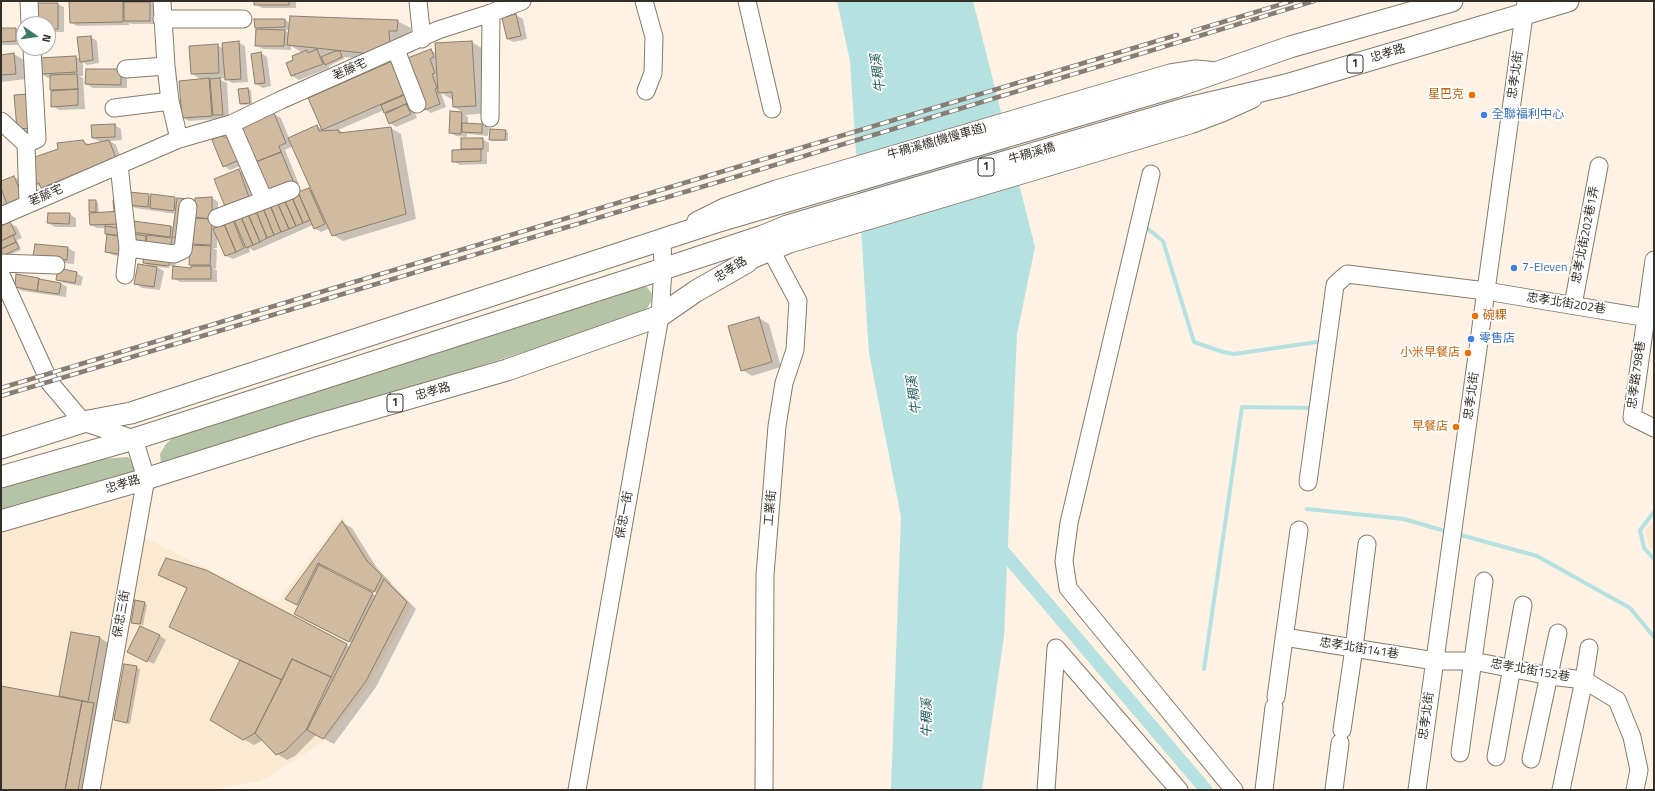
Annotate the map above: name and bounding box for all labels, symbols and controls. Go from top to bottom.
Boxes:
north arrow [16,16,56,56]
text: N [38,33,55,44]
street label: 忠孝路 [1369,42,1407,66]
street label: 忠孝北街 [1506,50,1526,100]
water label: 牛稠溪 [869,53,889,93]
road number: 1 [1347,55,1363,73]
street label: 荖藤宅 [331,56,369,84]
place label: 星巴克 [1428,88,1464,102]
marker: 星巴克 [1467,90,1477,100]
place label: 全聯福利中心 [1492,108,1564,122]
marker: 全聯福利中心 [1479,110,1489,120]
street label: 牛稠溪橋(機慢車道) [886,121,988,163]
street label: 牛稠溪橋 [1007,140,1057,168]
road number: 1 [978,158,994,176]
street label: 荖藤宅 [27,182,65,210]
street label: 忠孝北街202巷1弄 [1569,185,1603,285]
street label: 忠孝路 [712,254,750,286]
place label: 7-Eleven [1522,261,1568,275]
marker: 7-Eleven [1509,263,1519,273]
street label: 忠孝北街202巷 [1525,291,1607,317]
place label: 碗粿 [1483,309,1507,323]
marker: 碗粿 [1470,311,1480,321]
place label: 零售店 [1479,332,1515,346]
marker: 零售店 [1466,334,1476,344]
street label: 忠孝路798巷 [1625,340,1649,410]
place label: 小米早餐店 [1400,346,1460,360]
marker: 小米早餐店 [1463,348,1473,358]
street label: 忠孝北街 [1462,371,1482,421]
water label: 牛稠溪 [905,375,925,415]
street label: 忠孝路 [414,380,452,404]
road number: 1 [387,394,403,412]
place label: 早餐店 [1412,420,1448,434]
marker: 早餐店 [1451,422,1461,432]
street label: 忠孝路 [104,473,142,497]
street label: 工業街 [762,489,780,527]
street label: 保忠一街 [614,490,636,540]
street label: 保忠三街 [111,589,133,639]
street label: 忠孝北街141巷 [1318,636,1400,662]
street label: 忠孝北街152巷 [1489,657,1571,685]
street label: 忠孝北街 [1417,691,1437,741]
water label: 牛稠溪 [920,699,936,737]

